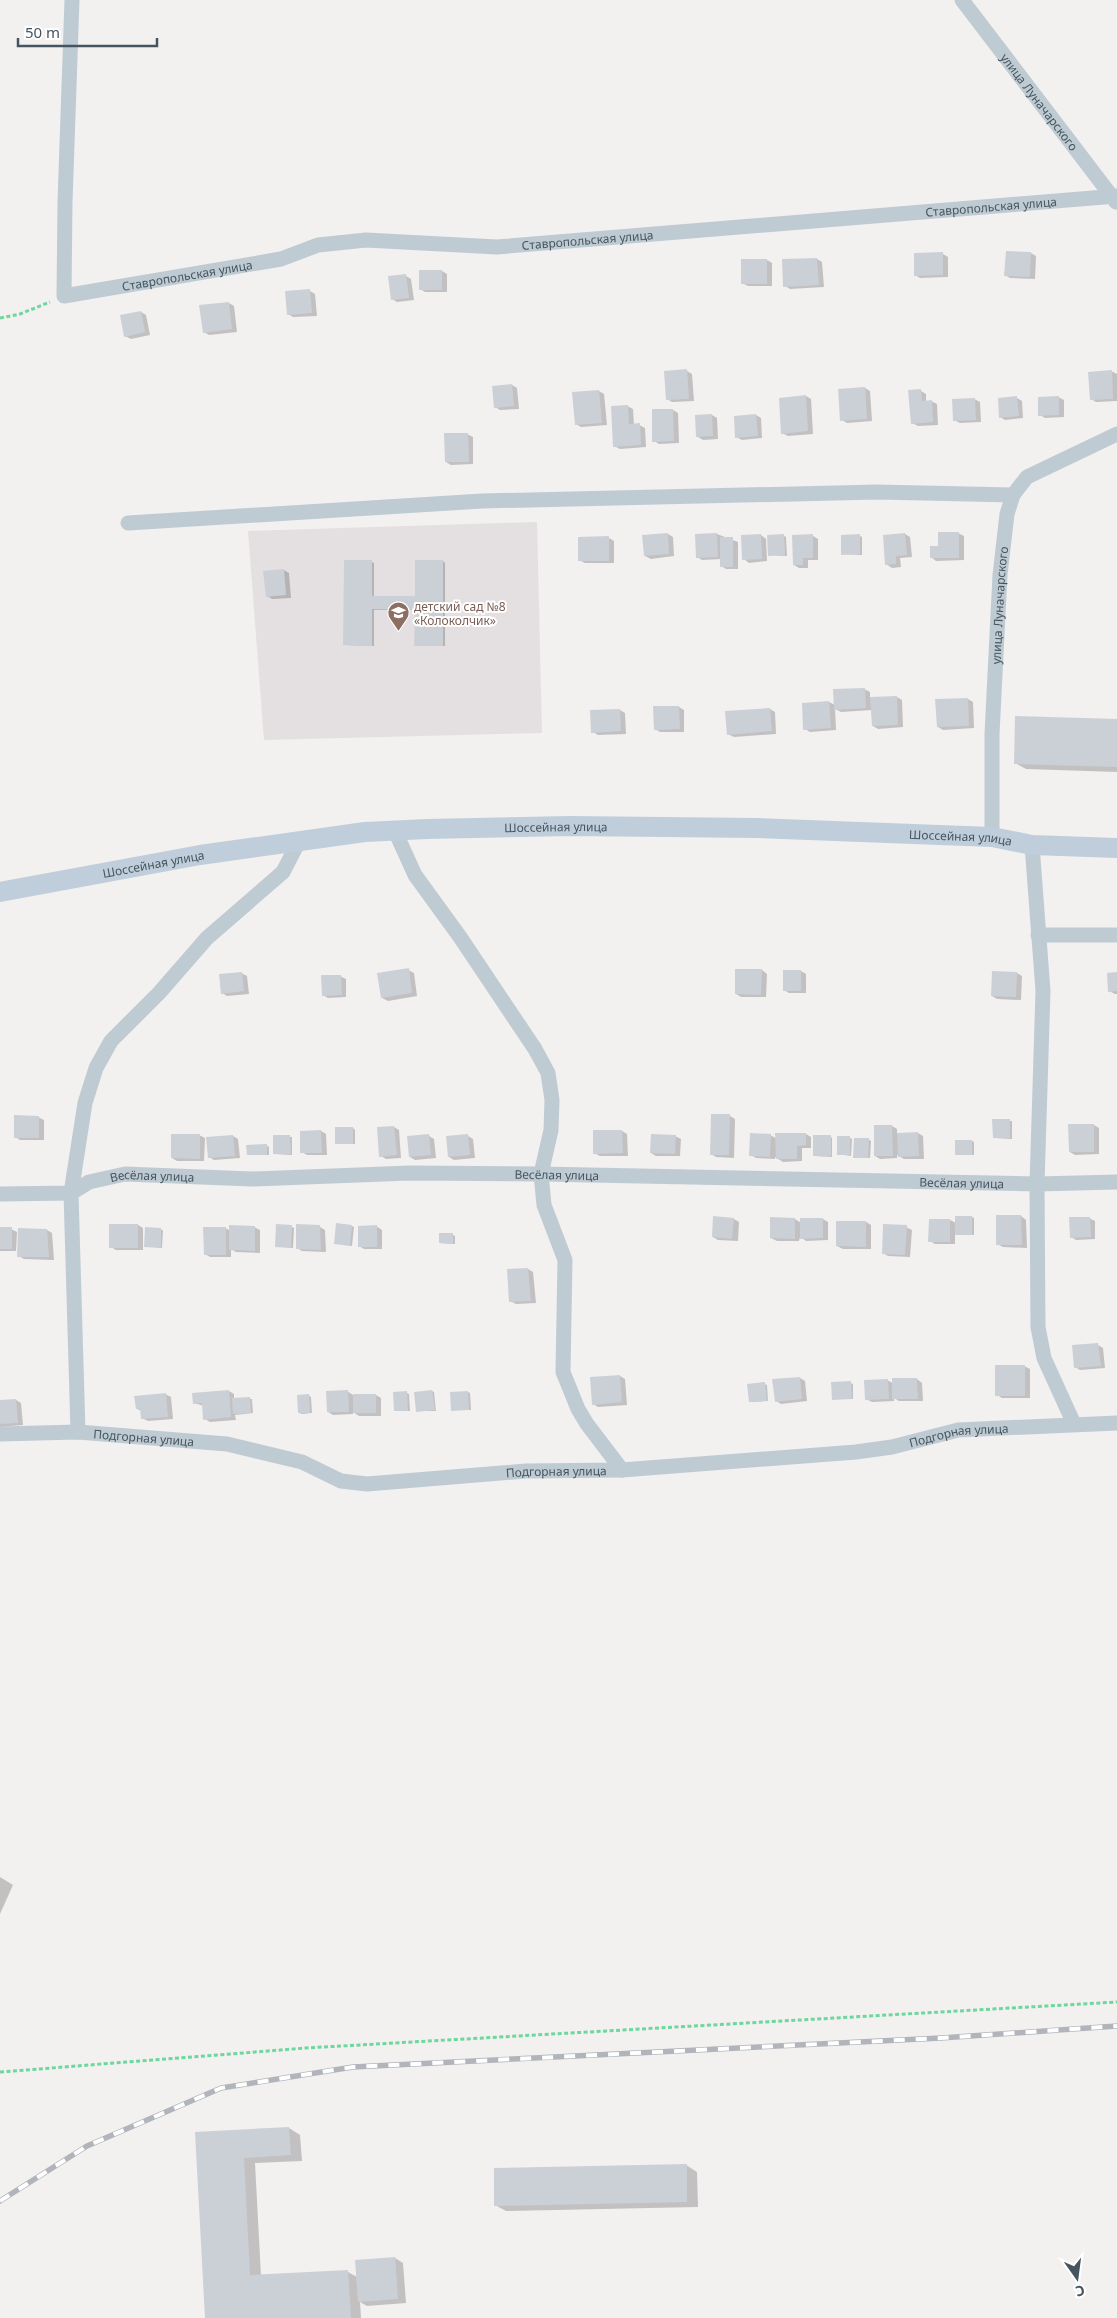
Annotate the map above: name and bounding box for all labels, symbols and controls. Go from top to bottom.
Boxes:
scale bar [18,15,156,47]
text: 50 m [25,22,60,42]
street label: улица Луначарского [997,50,1082,154]
street label: Ставропольская улица [925,192,1058,220]
street label: Ставропольская улица [521,226,654,253]
street label: Ставропольская улица [121,256,254,294]
street label: улица Луначарского [987,545,1012,665]
place label: детский сад №8 «Колоколчик» [414,598,506,629]
school or university icon: детский сад №8 «Колоколчик» [386,601,410,632]
street label: Шоссейная улица [504,817,608,836]
street label: Шоссейная улица [909,825,1014,849]
street label: Шоссейная улица [101,846,205,881]
street label: Весёлая улица [108,1165,195,1186]
street label: Весёлая улица [514,1165,599,1184]
street label: Весёлая улица [919,1173,1004,1192]
street label: Подгорная улица [907,1419,1009,1451]
street label: Подгорная улица [93,1425,195,1450]
street label: Подгорная улица [505,1462,607,1481]
north arrow [1052,2253,1102,2303]
text: С [1074,2281,1087,2301]

